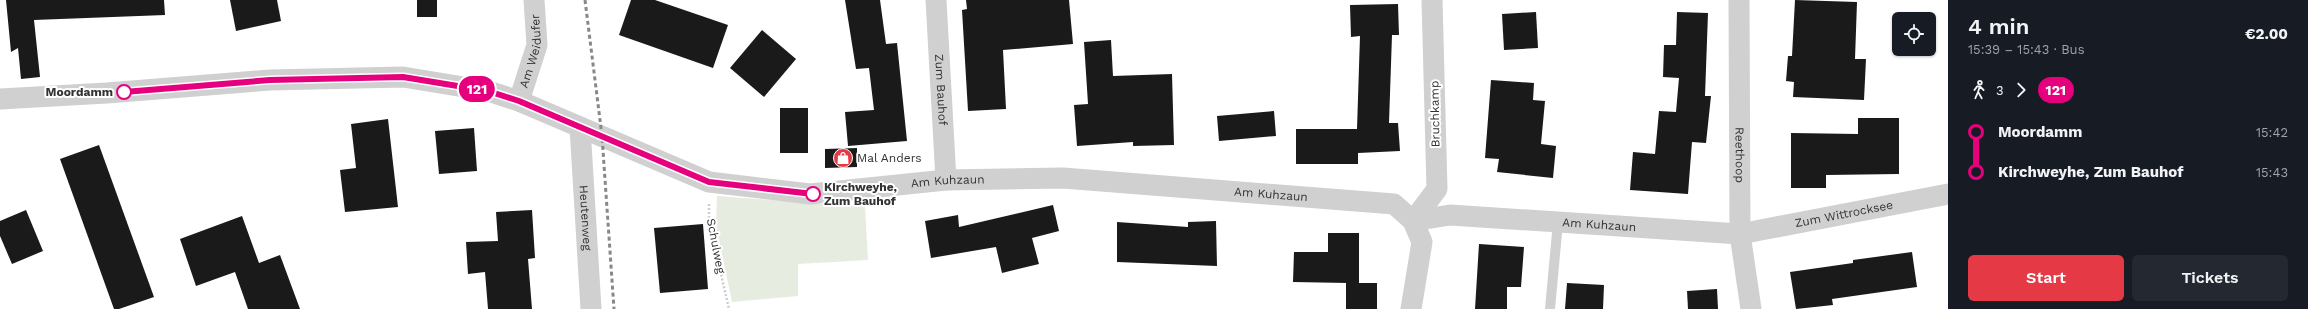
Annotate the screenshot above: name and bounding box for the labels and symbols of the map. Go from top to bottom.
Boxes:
street label: Am Weidufer [517,13,544,90]
street label: Zum Bauhof [932,54,950,126]
line badge: 121 [454,76,500,102]
street label: Bruchkamp [1427,81,1443,147]
marker: Moordamm [116,84,132,100]
place label: Moordamm [46,85,113,99]
street label: Reethoop [1733,127,1747,183]
shop icon: Mal Anders [832,147,854,169]
place label: Mal Anders [857,151,922,165]
street label: Am Kuhzaun [910,172,985,191]
place label: Kirchweyhe, Zum Bauhof [824,180,897,208]
street label: Am Kuhzaun [1234,184,1308,204]
street label: Heutenweg [577,185,594,252]
marker: Kirchweyhe, Zum Bauhof [805,186,821,202]
street label: Zum Wittrocksee [1794,198,1894,230]
street label: Am Kuhzaun [1562,215,1637,234]
street label: Schulweg [704,217,728,275]

